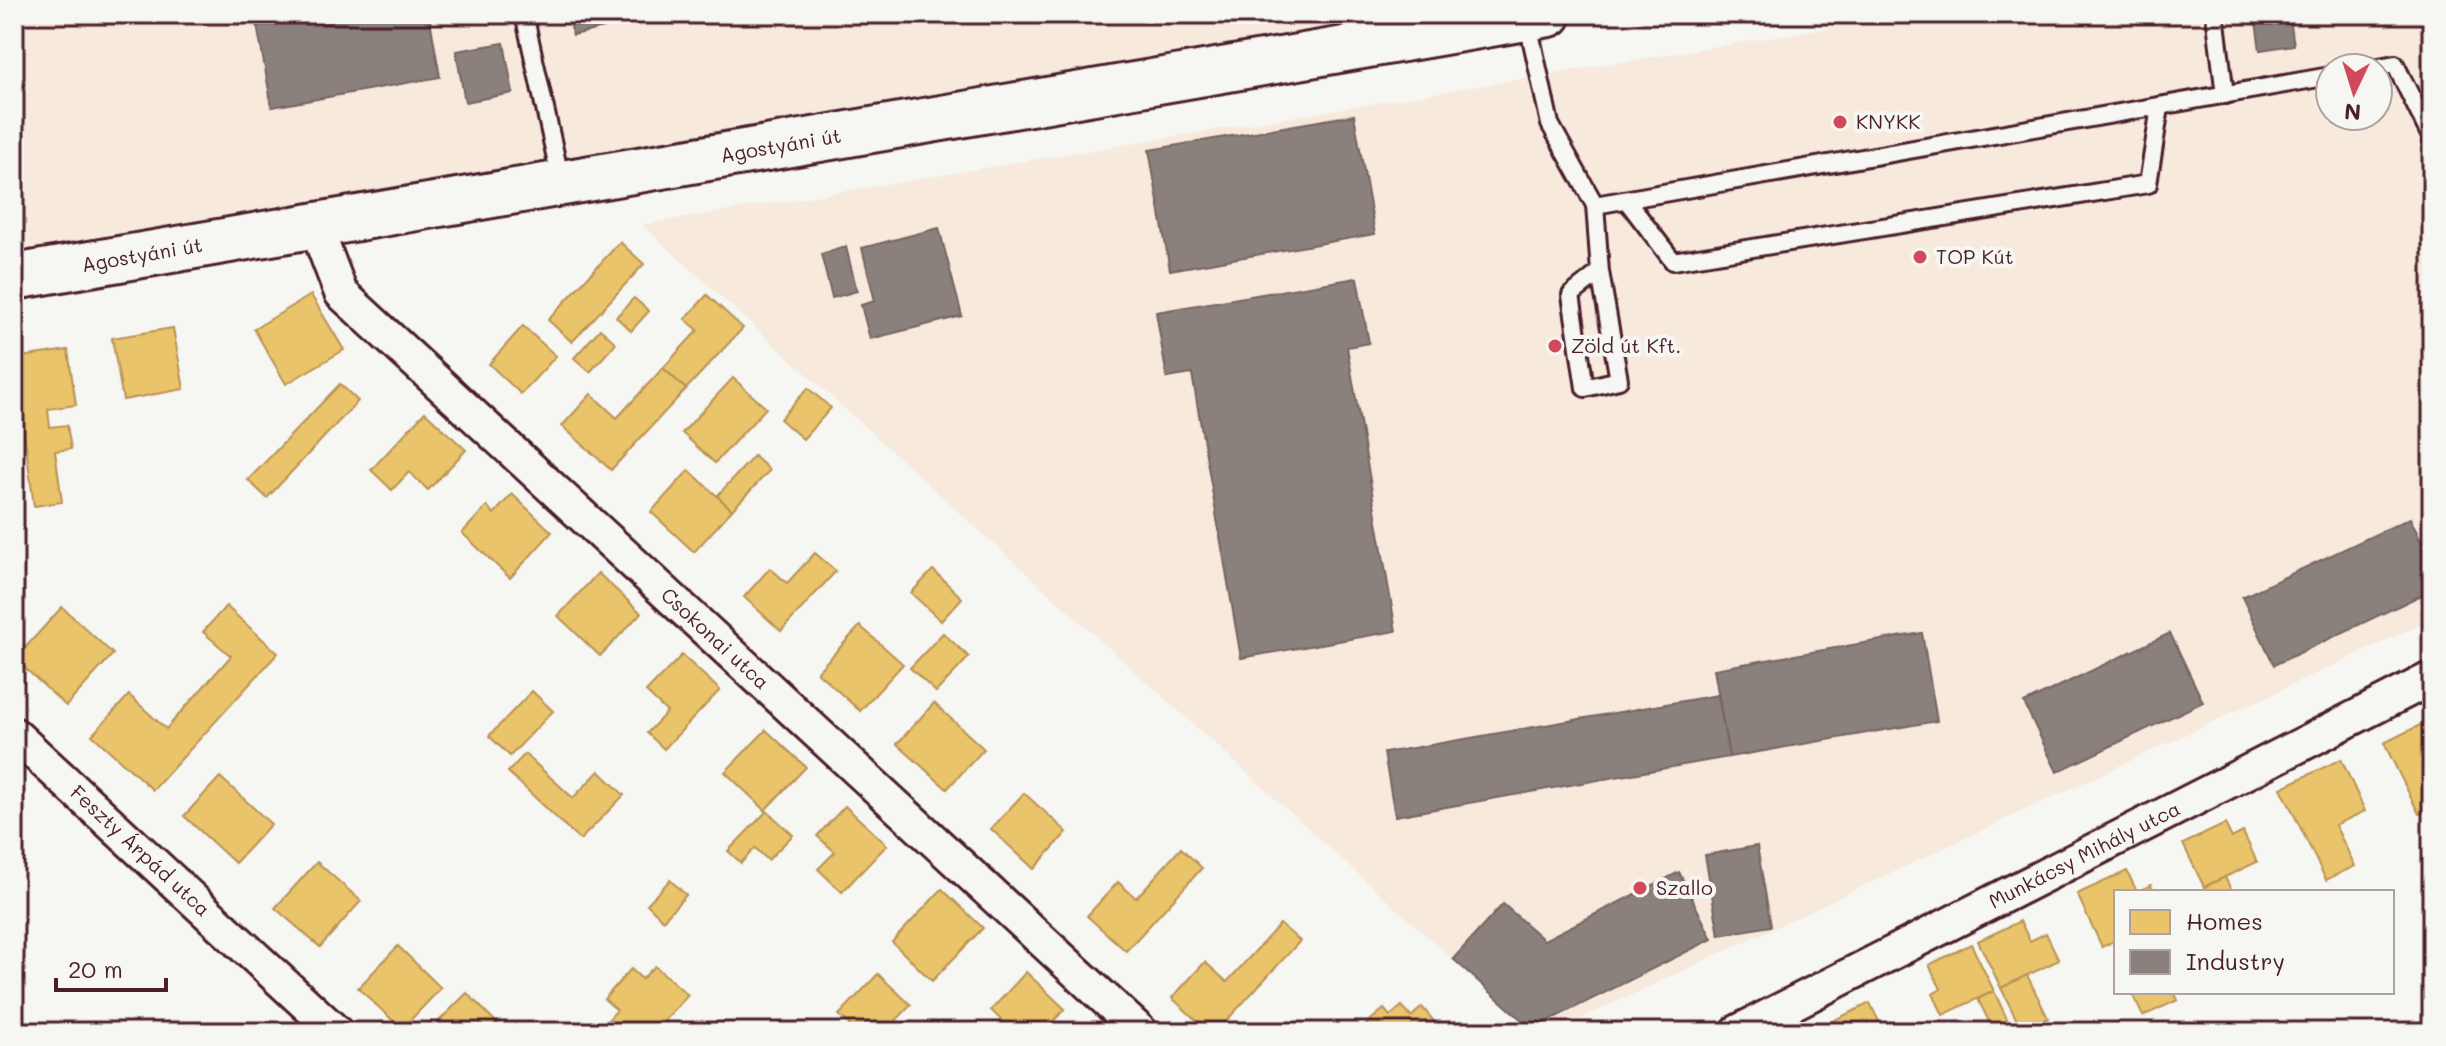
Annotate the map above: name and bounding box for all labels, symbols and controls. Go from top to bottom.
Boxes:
north arrow [2314,52,2394,132]
text: N [2343,97,2362,127]
place label: KNYKK [1856,108,1920,134]
marker: KNYKK [1831,113,1849,131]
street label: Agostyáni út [718,121,843,168]
street label: Agostyáni út [80,231,204,277]
place label: TOP Kút [1936,243,2013,269]
marker: TOP Kút [1911,248,1929,266]
place label: Zöld út Kft. [1571,332,1681,358]
marker: Zöld út Kft. [1546,337,1564,355]
street label: Csokonai utca [656,581,775,694]
street label: Feszty Árpád utca [65,779,216,921]
street label: Munkácsy Mihály utca [1984,795,2184,914]
place label: Szallo [1656,874,1713,900]
marker: Szallo [1631,879,1649,897]
legend [2114,890,2394,994]
text: Homes [2186,905,2263,936]
scale bar [56,942,166,992]
text: Industry [2186,945,2285,976]
text: 20 m [68,953,123,984]

